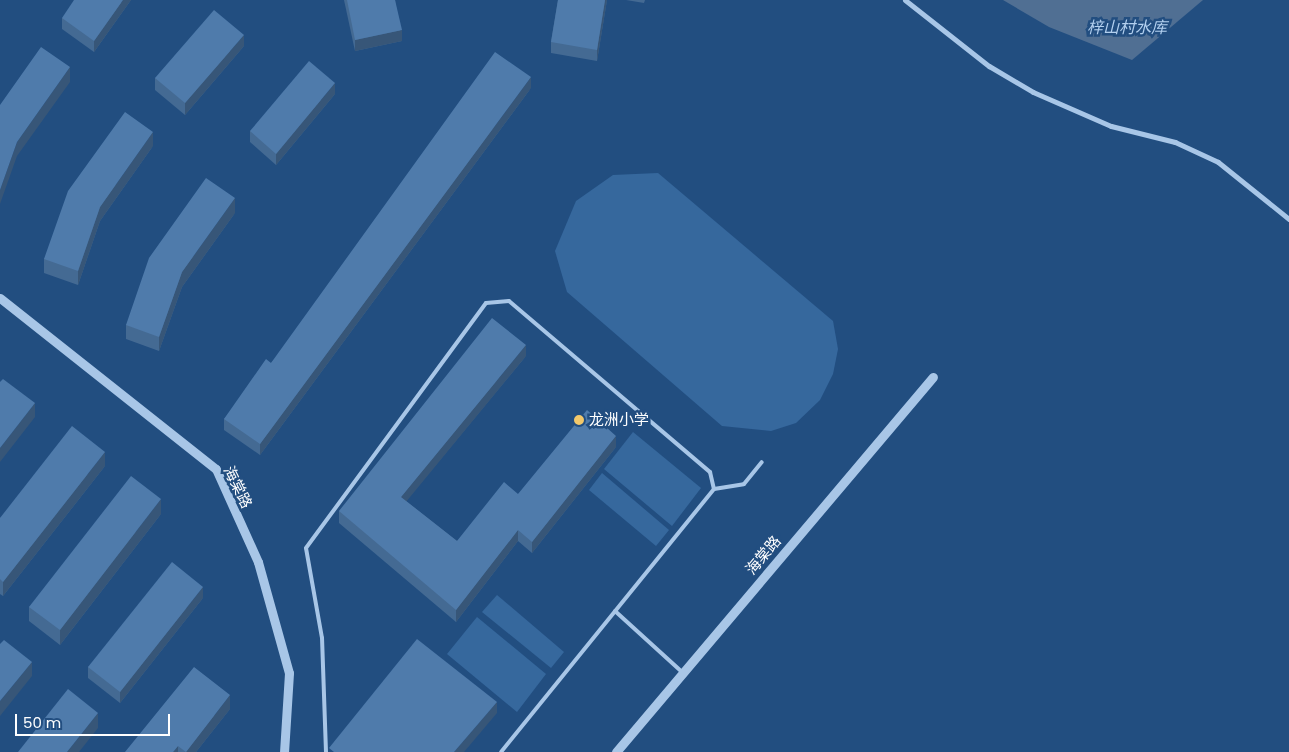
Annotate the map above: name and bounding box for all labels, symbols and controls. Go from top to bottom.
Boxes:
water label: 梓山村水库 [1087,18,1167,38]
place label: 龙洲小学 [589,411,649,429]
marker: 龙洲小学 [573,414,585,426]
street label: 海棠路 [220,463,256,511]
street label: 海棠路 [742,532,784,578]
scale bar [18,704,172,736]
text: 50 m [23,712,61,733]

